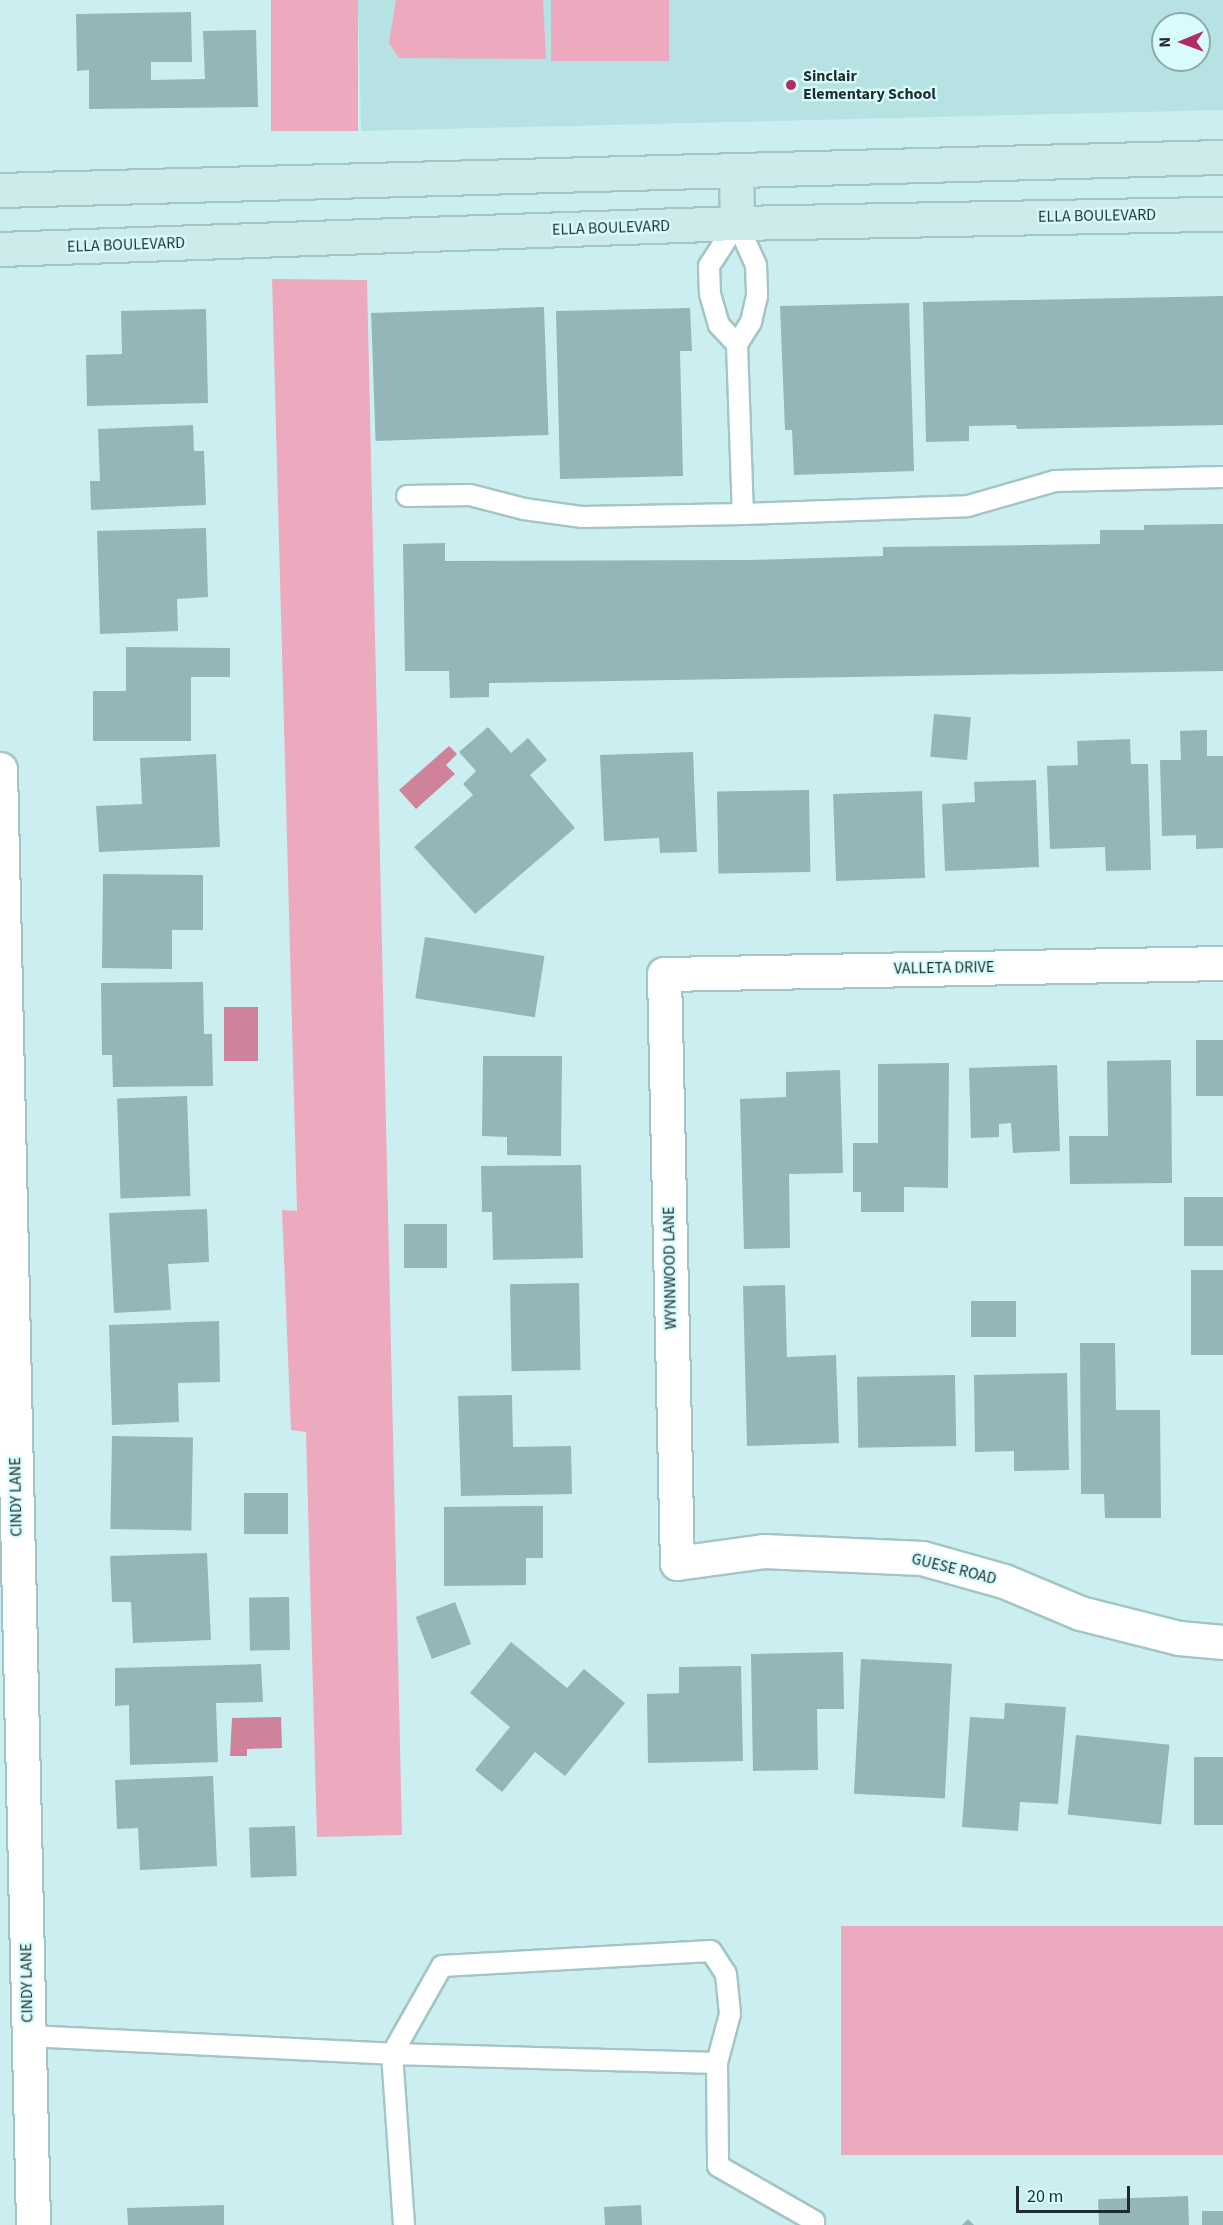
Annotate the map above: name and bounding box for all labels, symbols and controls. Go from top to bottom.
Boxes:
north arrow [1151,12,1211,72]
text: N [1154,37,1176,48]
place label: Sinclair Elementary School [803,66,936,104]
marker: Sinclair Elementary School [784,78,798,92]
street label: ELLA BOULEVARD [1038,205,1156,227]
street label: ELLA BOULEVARD [552,216,670,240]
street label: ELLA BOULEVARD [67,233,185,257]
street label: VALLETA DRIVE [894,958,994,978]
street label: WYNNWOOD LANE [659,1206,681,1330]
street label: CINDY LANE [6,1457,26,1537]
street label: GUESE ROAD [910,1549,998,1589]
street label: CINDY LANE [17,1943,37,2023]
scale bar [1019,2174,1133,2212]
text: 20 m [1027,2184,1063,2209]

